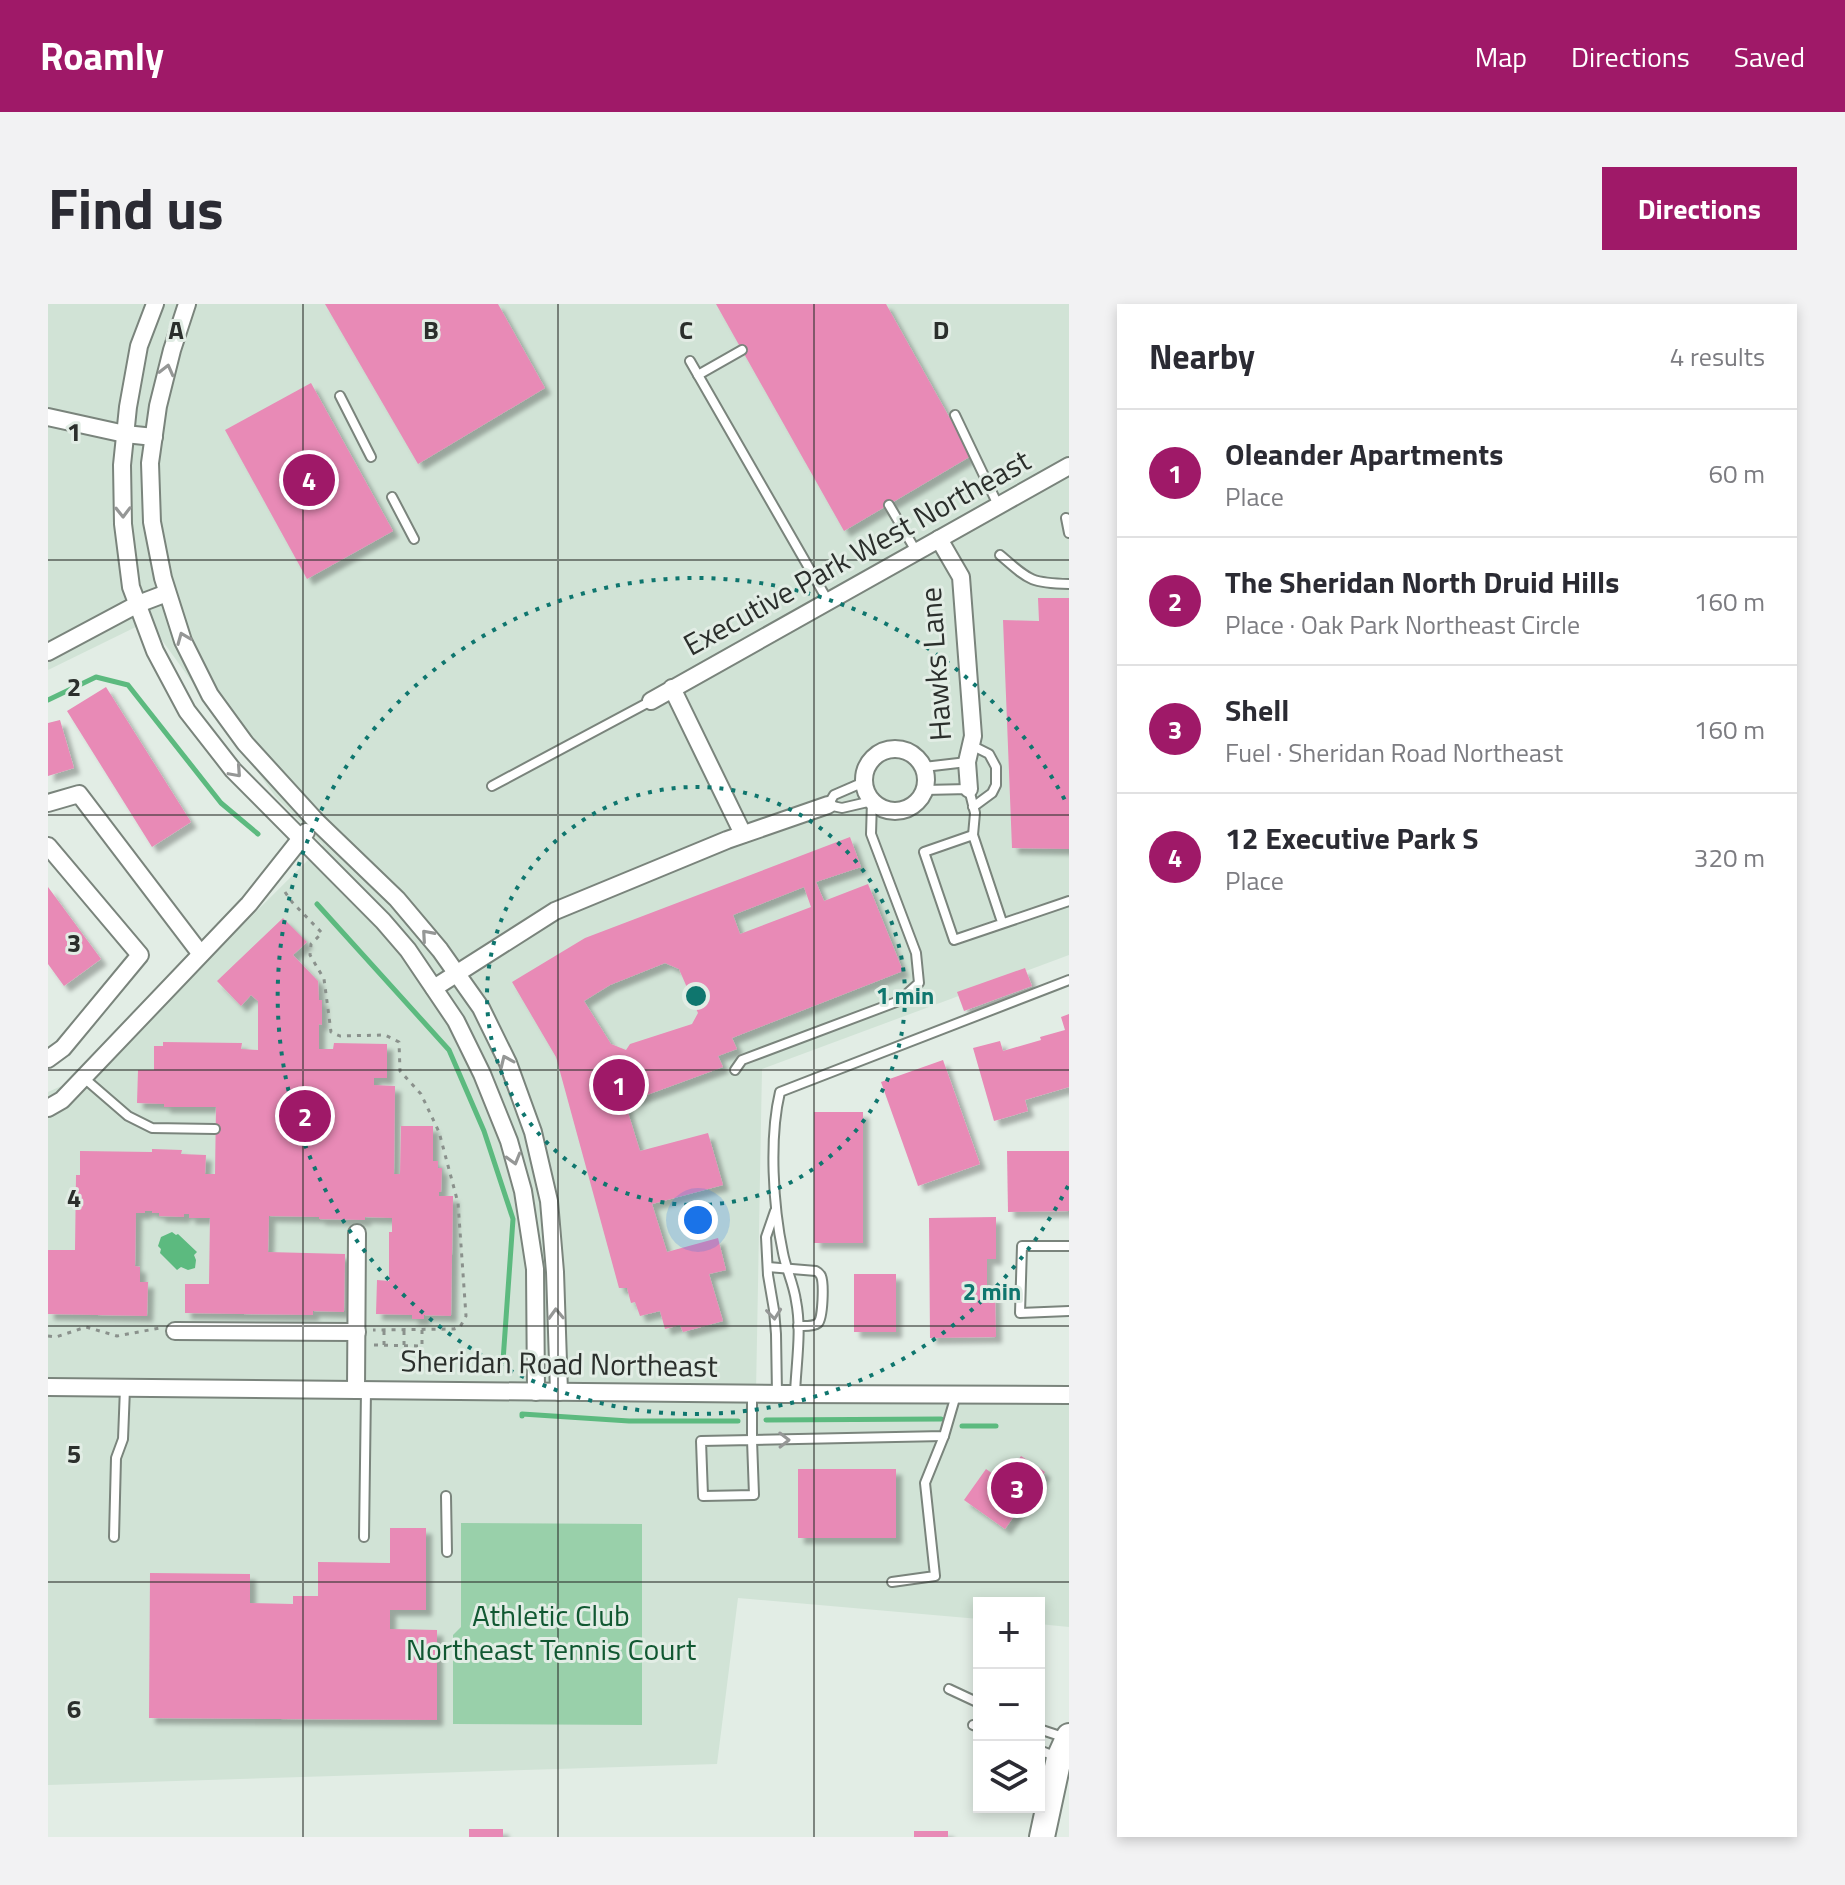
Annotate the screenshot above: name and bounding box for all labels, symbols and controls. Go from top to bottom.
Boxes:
text: Roamly [40,27,164,85]
text: Map [1475,35,1527,78]
text: Directions [1571,35,1690,78]
text: Saved [1734,35,1805,78]
text: Find us [48,166,224,251]
button: Directions [1602,167,1797,250]
text: A [168,310,184,349]
text: B [423,310,439,349]
text: C [679,310,693,349]
text: D [933,310,949,349]
text: Nearby [1149,330,1255,382]
text: 4 results [1670,337,1765,376]
one-way arrow [158,363,175,377]
text: 1 [67,412,81,451]
text: Oleander Apartments [1225,431,1503,477]
street label: Executive Park West Northeast [674,437,1039,667]
pin: 4 [283,450,335,510]
text: 1 [1168,454,1182,493]
text: 60 m [1708,454,1765,493]
text: Place [1225,477,1284,516]
one-way arrow [114,506,132,519]
text: The Sheridan North Druid Hills [1225,559,1619,605]
text: 2 [1168,582,1182,621]
text: 160 m [1694,582,1765,621]
street label: Hawks Lane [907,586,963,742]
text: Place · Oak Park Northeast Circle [1225,605,1580,644]
one-way arrow [176,632,193,646]
text: 2 [67,667,81,706]
text: Shell [1225,687,1289,733]
text: 3 [1168,710,1182,749]
text: 160 m [1694,710,1765,749]
text: Fuel · Sheridan Road Northeast [1225,733,1563,772]
one-way arrow [226,763,241,777]
text: 12 Executive Park S [1225,815,1479,861]
text: 4 [1168,838,1182,877]
text: 320 m [1694,838,1765,877]
text: Place [1225,861,1284,900]
text: 3 [67,923,81,962]
one-way arrow [422,930,437,945]
text: 1 min [876,977,934,1013]
centre of rings [682,982,710,1010]
one-way arrow [500,1055,516,1069]
pin: 1 [593,1055,645,1115]
pin: 2 [279,1086,331,1146]
one-way arrow [505,1152,521,1166]
text: 4 [67,1178,81,1217]
your location [678,1200,718,1240]
text: 2 min [963,1273,1021,1309]
one-way arrow [547,1307,564,1320]
one-way arrow [765,1308,782,1321]
street label: Sheridan Road Northeast [400,1337,719,1389]
one-way arrow [778,1431,791,1448]
text: 5 [67,1434,81,1473]
pin: 3 [991,1458,1043,1518]
park label: Athletic Club Northeast Tennis Court [406,1592,697,1672]
map controls [973,1597,1045,1813]
button: + [973,1597,1045,1669]
button: − [973,1669,1045,1741]
text: 6 [67,1689,81,1728]
button: layers [973,1741,1045,1813]

